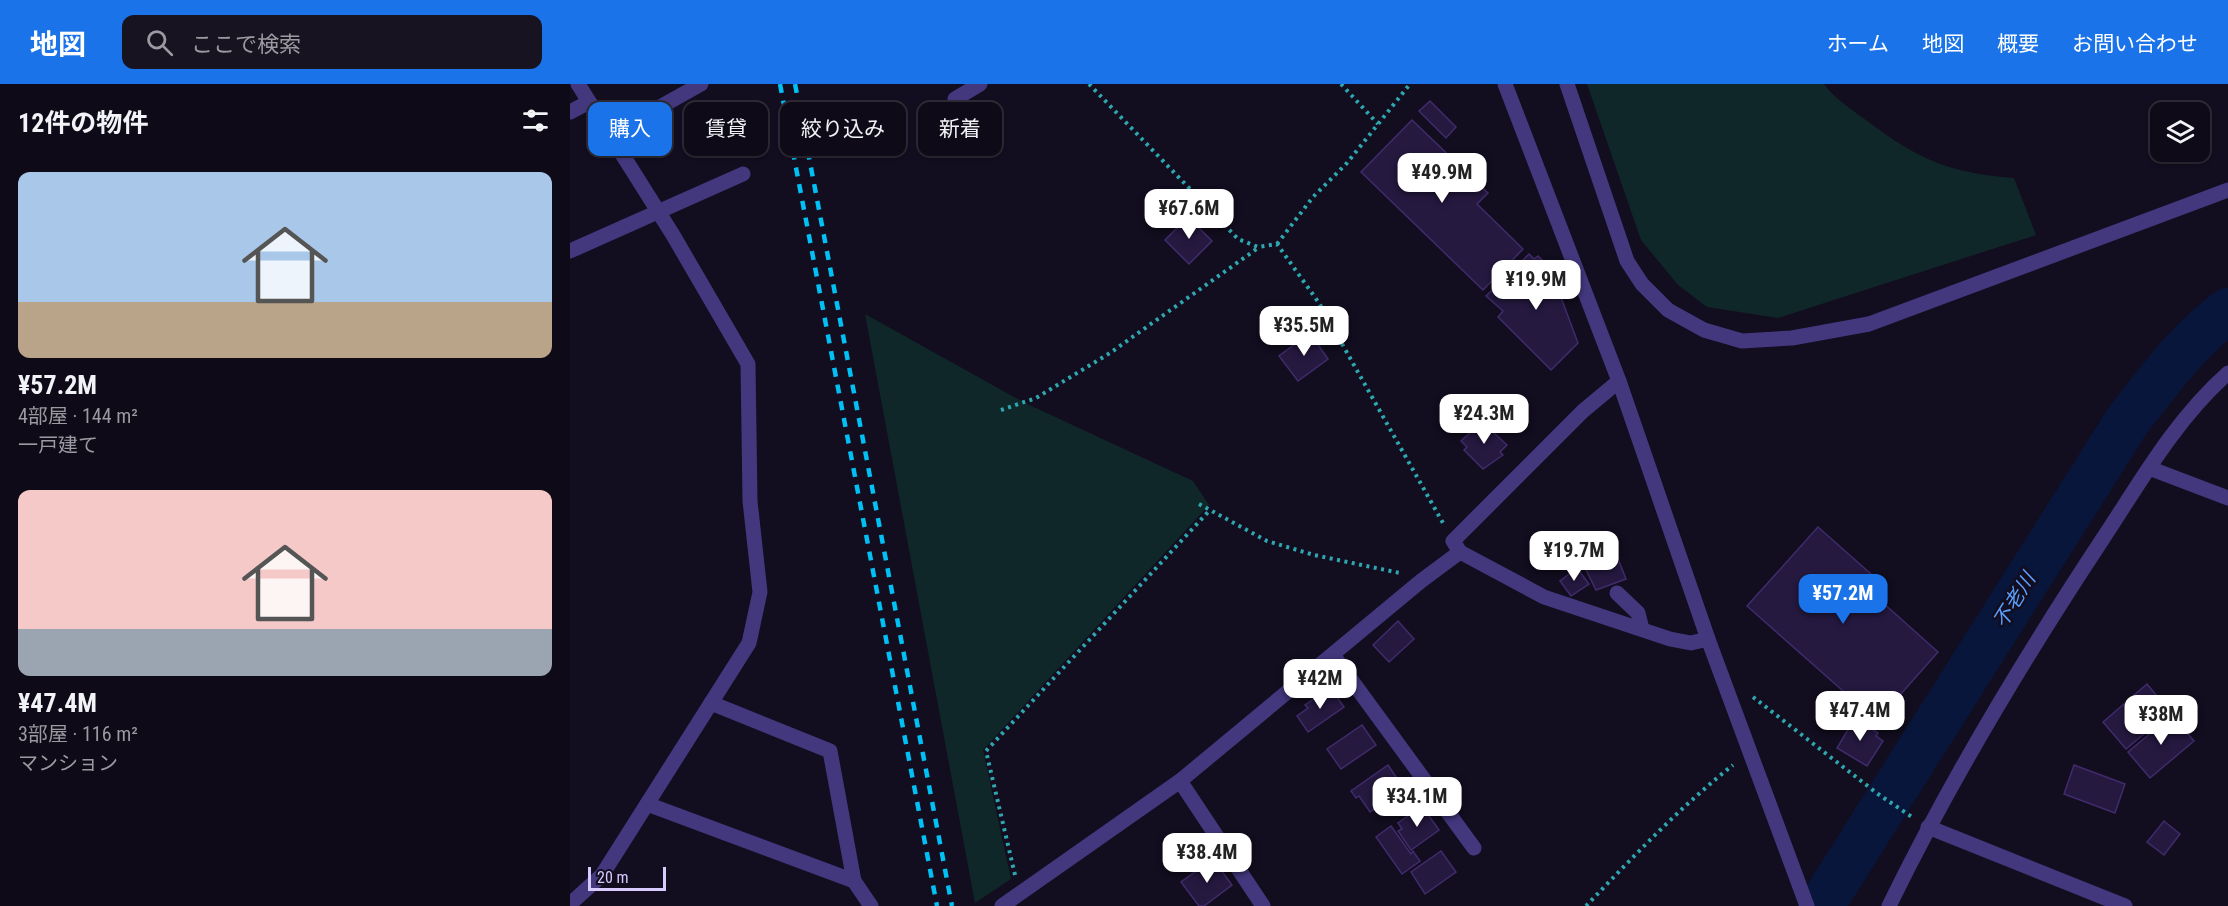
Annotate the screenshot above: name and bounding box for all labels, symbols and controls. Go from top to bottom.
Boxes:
search box [122,15,542,69]
icon: search [143,26,176,59]
text: 地図 [30,28,86,61]
text: ここで検索 [191,32,301,57]
text: ホーム [1827,32,1889,56]
text: 地図 [1922,32,1964,56]
text: 概要 [1997,32,2039,56]
text: お問い合わせ [2072,32,2198,56]
chip: 購入 [588,102,672,156]
chip: 賃貸 [684,102,768,156]
chip: 絞り込み [780,102,906,156]
chip: 新着 [918,102,1002,156]
map controls [2150,102,2210,162]
button: layers [2150,102,2210,162]
icon: filters [519,104,552,137]
text: 12件の物件 [18,108,148,138]
pin: ¥49.9M [1393,153,1491,204]
text: ¥49.9M [1412,160,1472,184]
pin: ¥67.6M [1140,189,1238,240]
text: ¥67.6M [1159,196,1219,220]
icon: home [231,211,339,319]
pin: ¥19.9M [1487,260,1585,311]
text: ¥19.9M [1506,267,1566,291]
pin: ¥35.5M [1255,306,1353,357]
text: ¥35.5M [1274,313,1334,337]
text: ¥57.2M [18,370,97,400]
pin: ¥24.3M [1435,394,1533,445]
text: ¥24.3M [1454,401,1514,425]
text: 4部屋 · 144 m² [18,404,138,428]
text: 一戸建て [18,433,98,457]
icon: home [231,529,339,637]
pin: ¥19.7M [1525,531,1623,582]
text: ¥19.7M [1544,538,1604,562]
water label: 不老川 [1988,567,2041,632]
pin: ¥57.2M [1794,574,1892,625]
text: ¥57.2M [1813,581,1873,605]
pin: ¥42M [1284,659,1356,710]
text: ¥42M [1298,666,1342,690]
text: ¥47.4M [18,688,97,718]
pin: ¥47.4M [1811,691,1909,742]
pin: ¥38M [2125,695,2197,746]
text: ¥47.4M [1830,698,1890,722]
text: ¥38M [2139,702,2183,726]
text: 3部屋 · 116 m² [18,722,138,746]
text: マンション [18,751,118,775]
pin: ¥34.1M [1368,777,1466,828]
text: ¥34.1M [1387,784,1447,808]
pin: ¥38.4M [1158,833,1256,884]
text: ¥38.4M [1177,840,1237,864]
scale bar [588,864,666,892]
text: 20 m [597,868,629,887]

